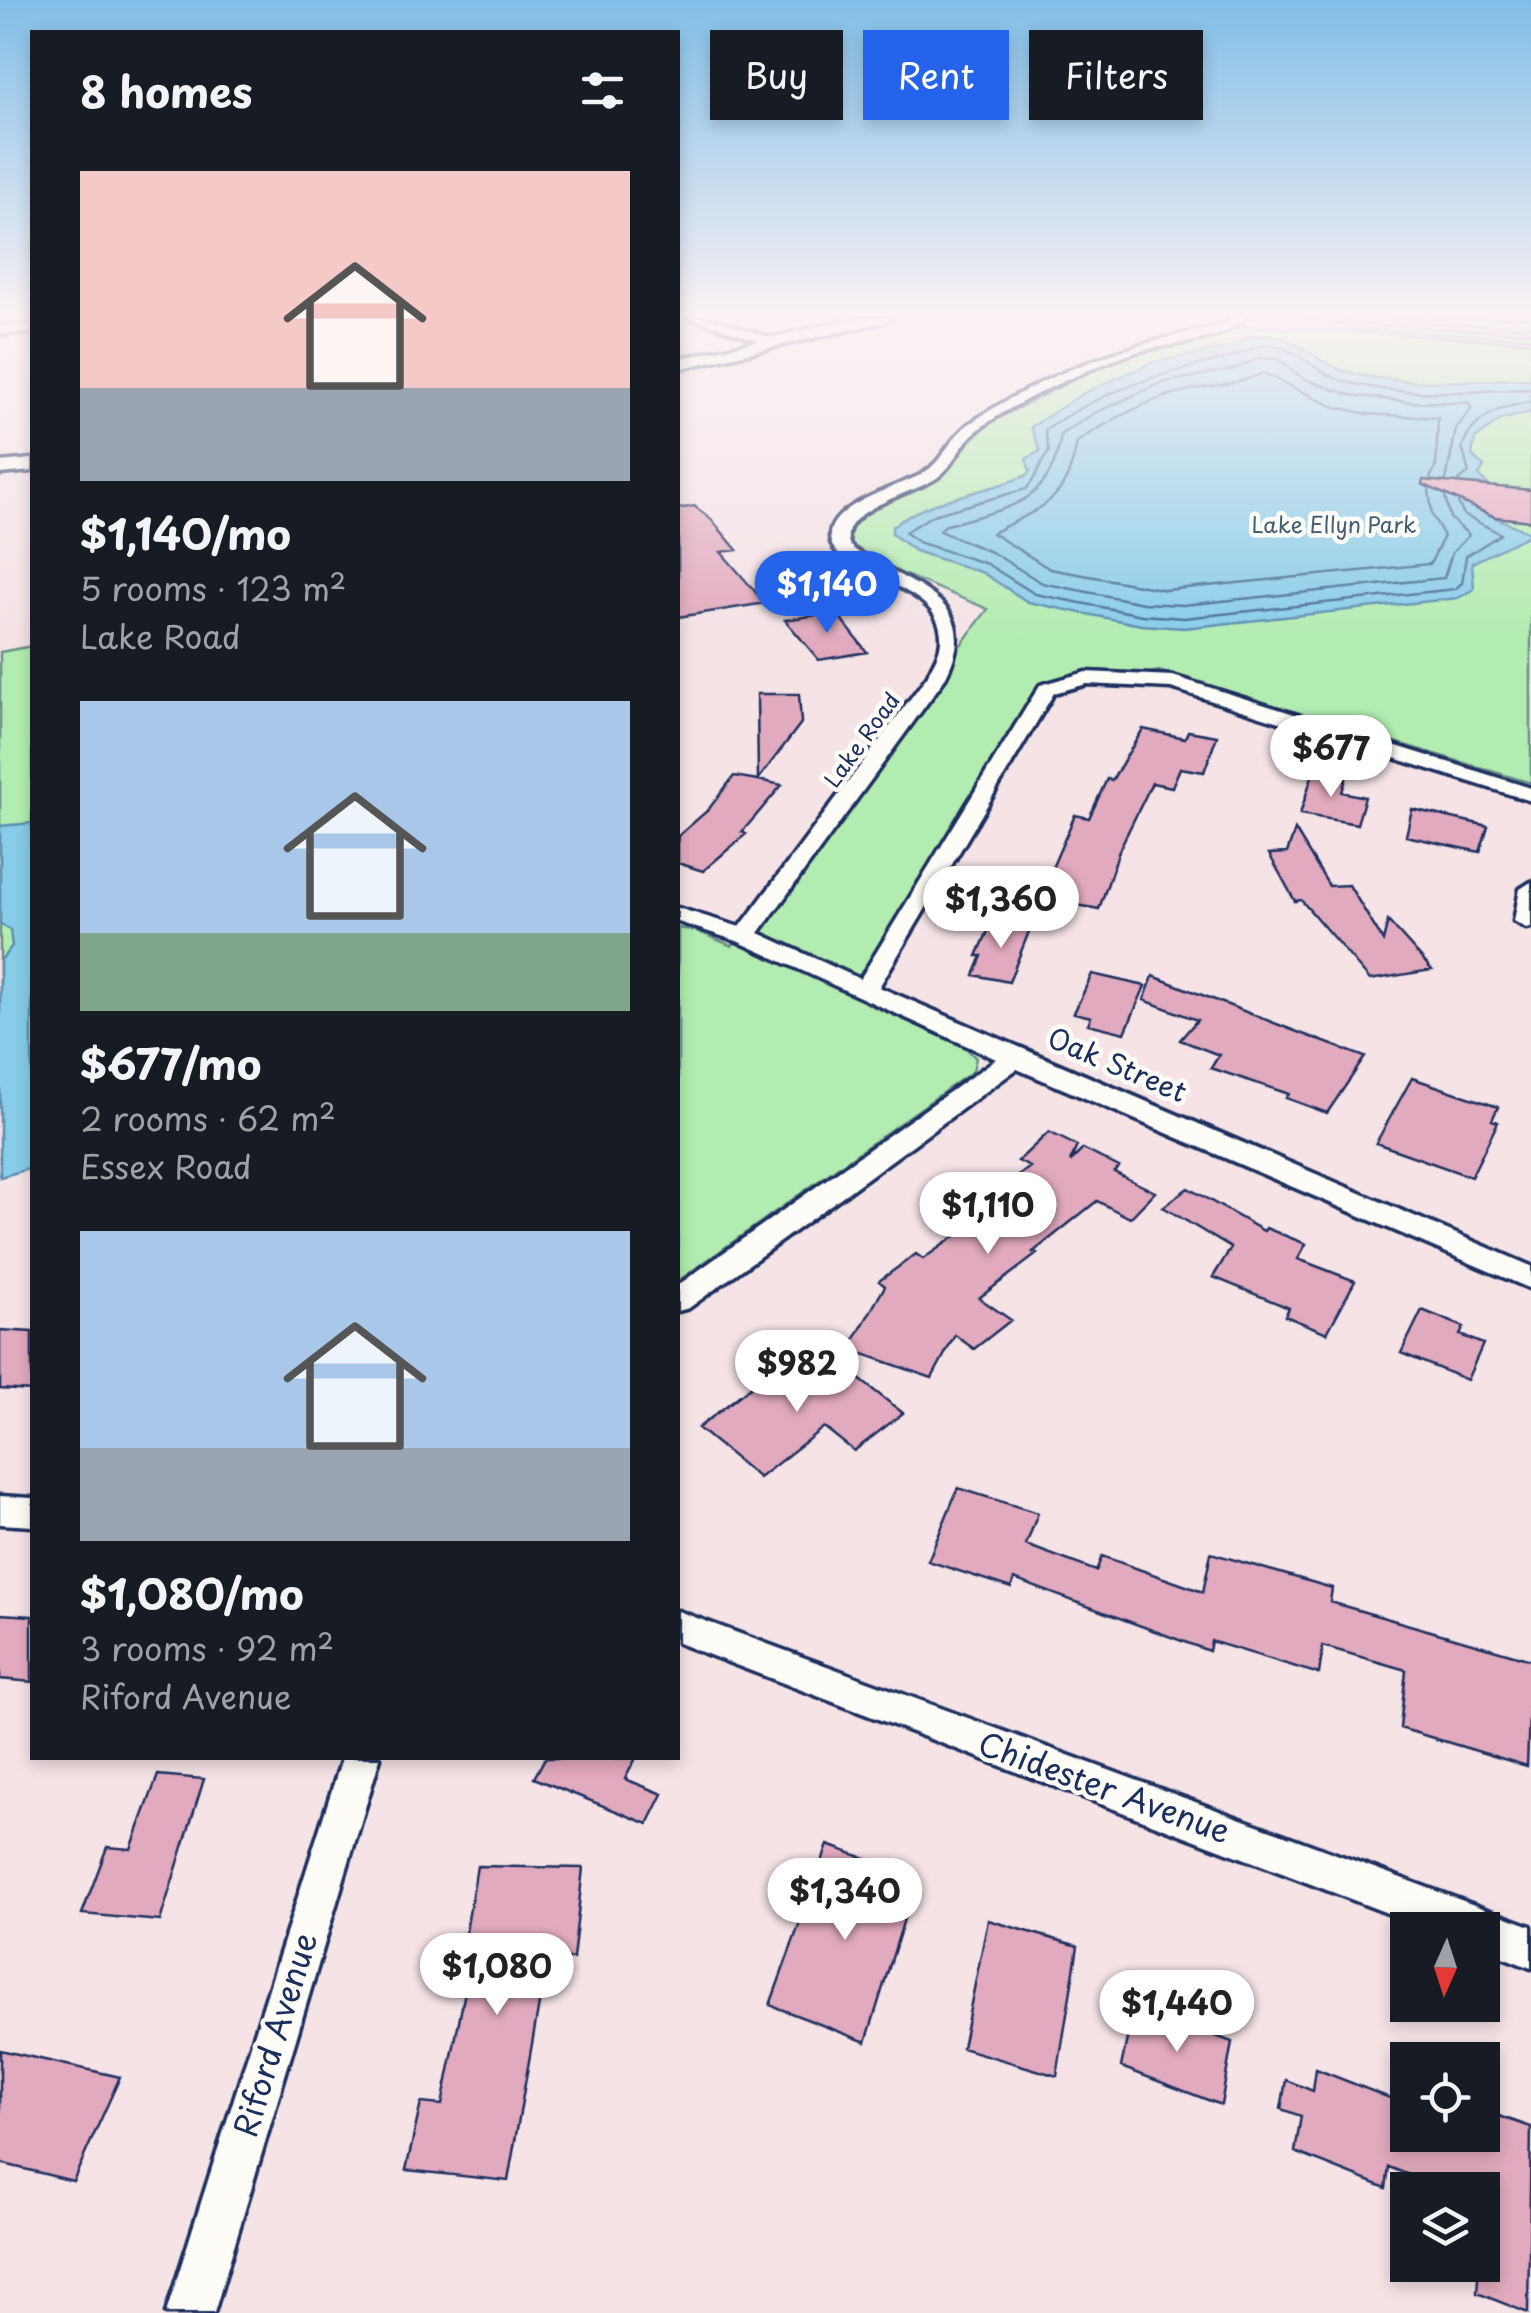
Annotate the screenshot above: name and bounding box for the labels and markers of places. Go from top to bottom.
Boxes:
pin: $1,140 [746,551,908,636]
pin: $677 [1272,715,1390,800]
pin: $1,360 [920,866,1082,951]
pin: $1,110 [907,1172,1069,1257]
pin: $982 [738,1330,856,1415]
pin: $1,340 [764,1858,926,1943]
pin: $1,080 [416,1933,578,2018]
pin: $1,440 [1096,1970,1258,2055]

